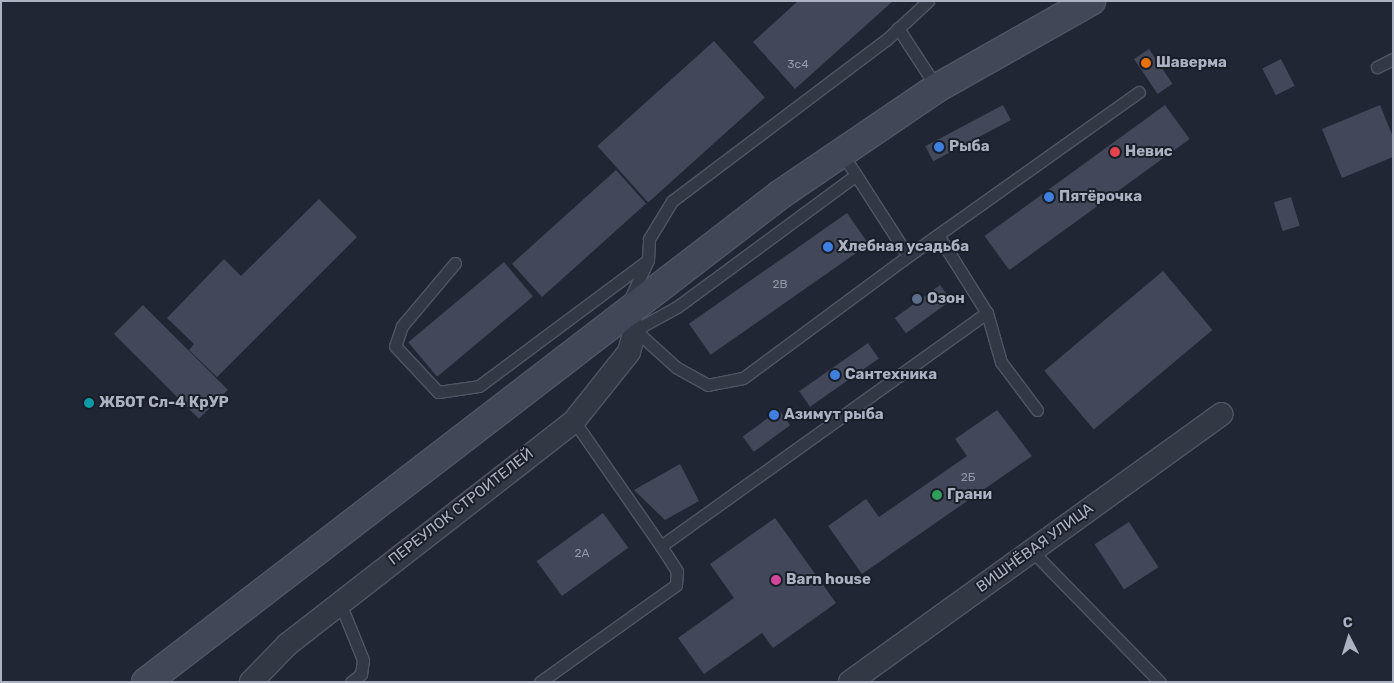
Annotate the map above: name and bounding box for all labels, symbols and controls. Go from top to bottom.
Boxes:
place label: Шаверма [1156,54,1227,72]
marker: Шаверма [1140,57,1152,69]
house number: 3c4 [787,58,809,72]
place label: Рыба [949,138,990,156]
marker: Рыба [933,141,945,153]
place label: Невис [1125,143,1173,161]
marker: Невис [1109,146,1121,158]
place label: Пятёрочка [1059,188,1142,206]
marker: Пятёрочка [1043,191,1055,203]
place label: Хлебная усадьба [838,238,969,256]
marker: Хлебная усадьба [822,241,834,253]
house number: 2В [772,278,788,292]
place label: Озон [927,290,965,308]
marker: Озон [911,293,923,305]
place label: Сантехника [845,366,937,384]
marker: Сантехника [829,369,841,381]
place label: ЖБОТ Сл-4 КрУР [99,394,229,412]
marker: ЖБОТ Сл-4 КрУР [83,397,95,409]
place label: Азимут рыба [784,406,884,424]
marker: Азимут рыба [768,409,780,421]
street label: ПЕРЕУЛОК СТРОИТЕЛЕЙ [385,445,537,569]
house number: 2Б [961,471,975,485]
place label: Грани [947,486,992,504]
marker: Грани [931,489,943,501]
street label: ВИШНЁВАЯ УЛИЦА [973,500,1097,596]
house number: 2А [574,547,590,561]
place label: Barn house [786,571,871,589]
marker: Barn house [770,574,782,586]
north arrow [1324,613,1374,663]
text: С [1342,614,1353,631]

